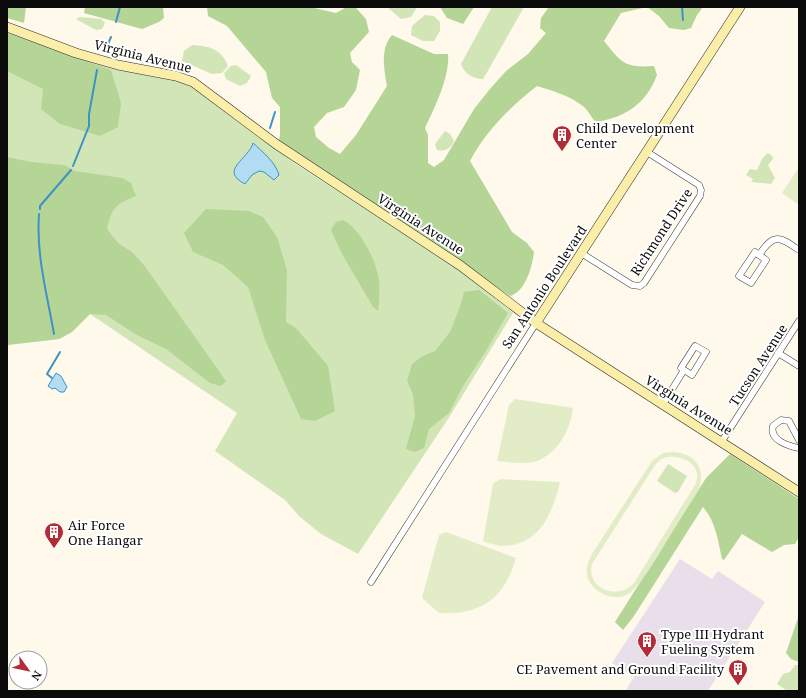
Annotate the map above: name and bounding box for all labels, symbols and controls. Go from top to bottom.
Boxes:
street label: Virginia Avenue [92,35,194,77]
place label: Child Development Center [576,119,695,152]
building icon: Child Development Center [551,124,573,152]
street label: Richmond Drive [626,185,696,279]
street label: Virginia Avenue [374,189,468,259]
street label: San Antonio Boulevard [497,222,591,352]
street label: Tucson Avenue [725,321,791,409]
street label: Virginia Avenue [642,371,736,439]
place label: Air Force One Hangar [68,516,143,549]
building icon: Air Force One Hangar [43,521,65,549]
place label: Type III Hydrant Fueling System [661,625,765,658]
building icon: Type III Hydrant Fueling System [636,630,658,658]
north arrow [8,650,48,690]
building icon: CE Pavement and Ground Facility [727,658,749,686]
place label: CE Pavement and Ground Facility [516,660,725,678]
text: N [28,668,45,684]

